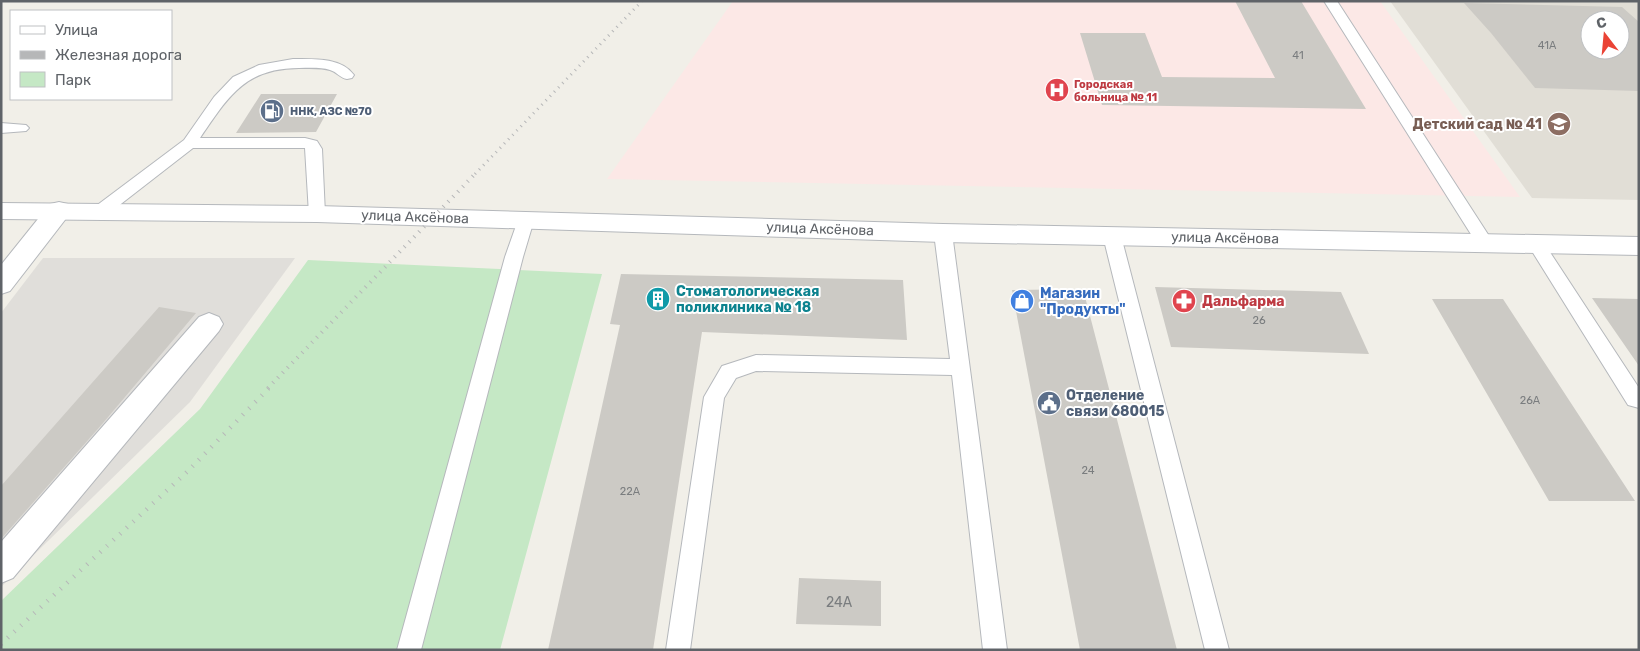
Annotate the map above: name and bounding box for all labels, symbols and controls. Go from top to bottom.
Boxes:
legend [10,10,172,100]
north arrow [1580,10,1630,60]
text: С [1594,13,1609,33]
text: Улица [55,21,98,39]
house number: 41А [1538,39,1557,52]
text: Железная дорога [55,46,182,64]
house number: 41 [1292,49,1304,62]
text: Парк [55,71,91,89]
hospital icon: Городская больница № 11 [1044,77,1070,103]
place label: Городская больница № 11 [1074,78,1157,104]
fuel station icon: ННК, АЗС №70 [259,98,285,124]
place label: ННК, АЗС №70 [290,105,372,118]
school or university icon: Детский сад № 41 [1546,111,1572,137]
place label: Детский сад № 41 [1413,116,1542,133]
street label: улица Аксёнова [361,207,469,227]
street label: улица Аксёнова [766,219,874,239]
street label: улица Аксёнова [1171,229,1279,247]
place label: Стоматологическая поликлиника № 18 [676,283,819,316]
place label: Магазин "Продукты" [1040,285,1126,318]
building icon: Стоматологическая поликлиника № 18 [645,286,671,312]
shop icon: Магазин "Продукты" [1009,288,1035,314]
pharmacy icon: Дальфарма [1171,288,1197,314]
place label: Дальфарма [1202,293,1285,310]
house number: 26 [1252,314,1266,327]
place label: Отделение связи 680015 [1066,387,1165,420]
public building icon: Отделение связи 680015 [1036,390,1062,416]
house number: 26А [1520,394,1541,407]
house number: 24 [1081,464,1095,477]
house number: 22А [620,485,641,498]
house number: 24А [826,594,853,611]

